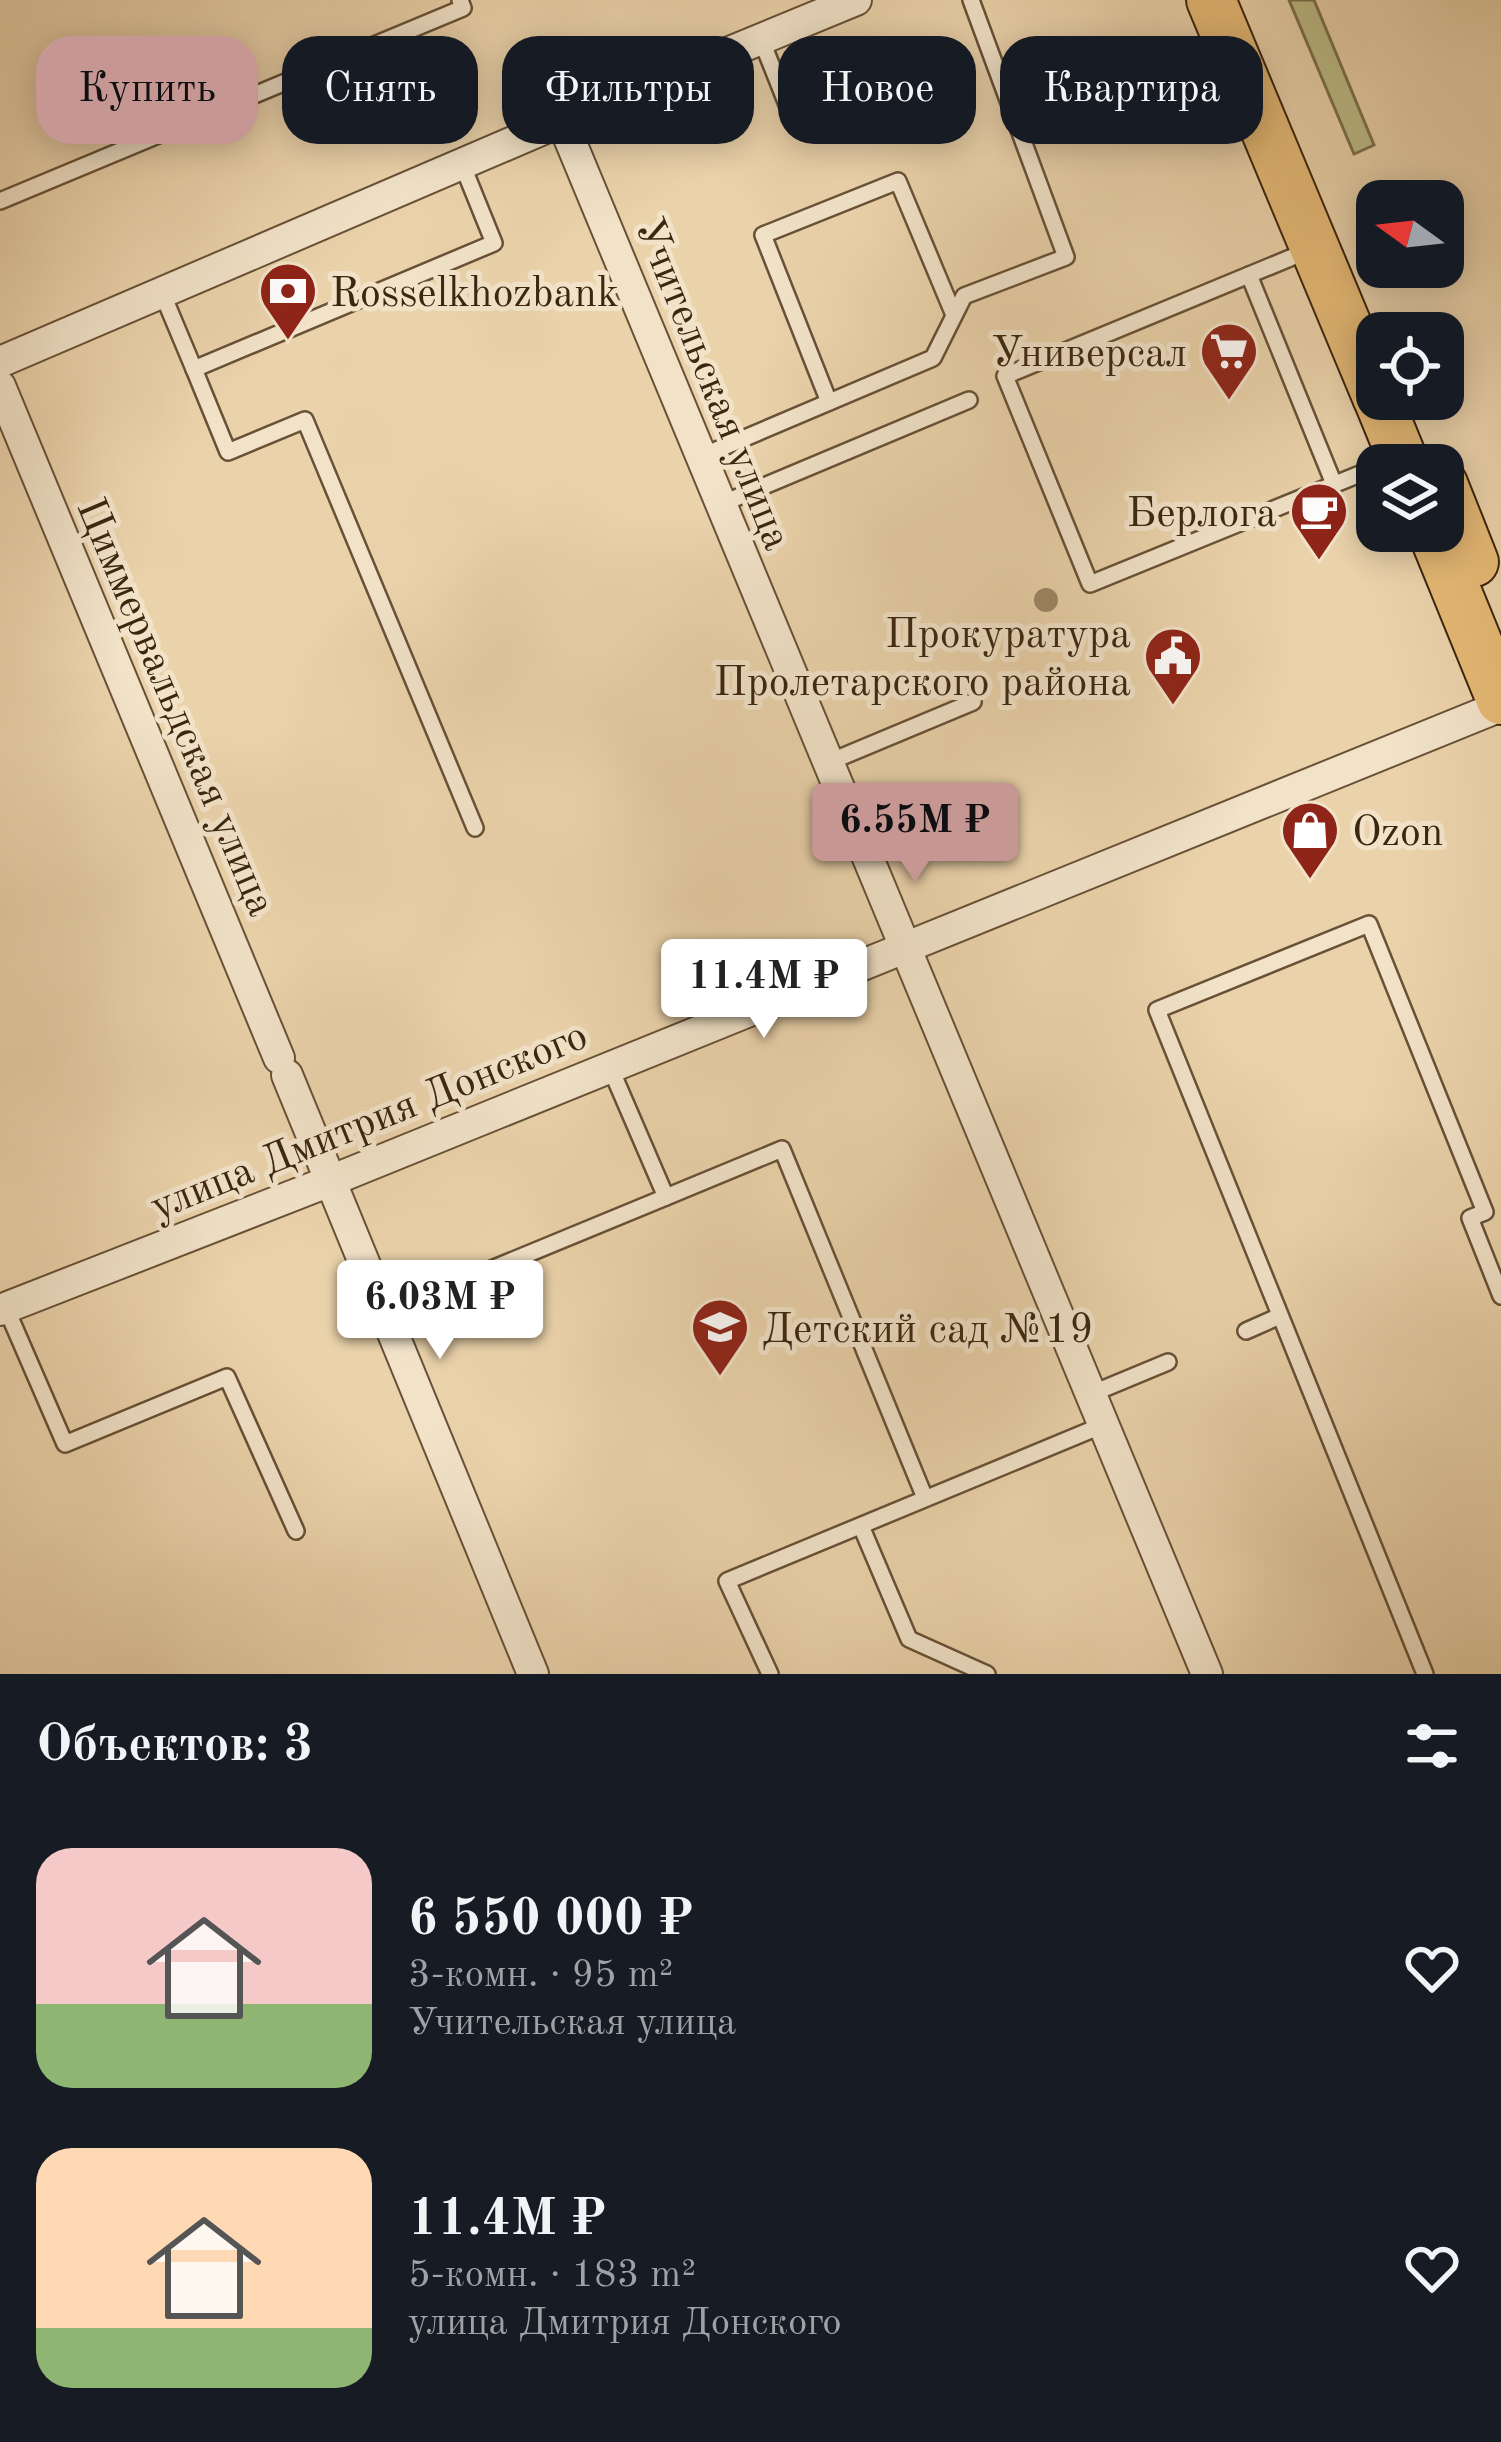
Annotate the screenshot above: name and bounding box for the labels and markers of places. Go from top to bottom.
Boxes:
bank icon: Rosselkhozbank [257,260,319,342]
place label: Rosselkhozbank [330,274,619,316]
supermarket icon: Универсал [1198,320,1260,402]
place label: Универсал [991,334,1187,376]
cafe icon: Берлога [1288,480,1350,562]
place label: Берлога [1126,494,1277,536]
place label: Прокуратура Пролетарского района [714,615,1131,705]
public building icon: Прокуратура Пролетарского района [1142,625,1204,707]
pin: 6.55M ₽ [804,783,1026,885]
shop icon: Ozon [1279,799,1341,881]
place label: Ozon [1352,813,1443,855]
pin: 11.4M ₽ [653,939,875,1041]
pin: 6.03M ₽ [329,1260,551,1362]
school or university icon: Детский сад №19 [689,1296,751,1378]
place label: Детский сад №19 [762,1310,1094,1352]

